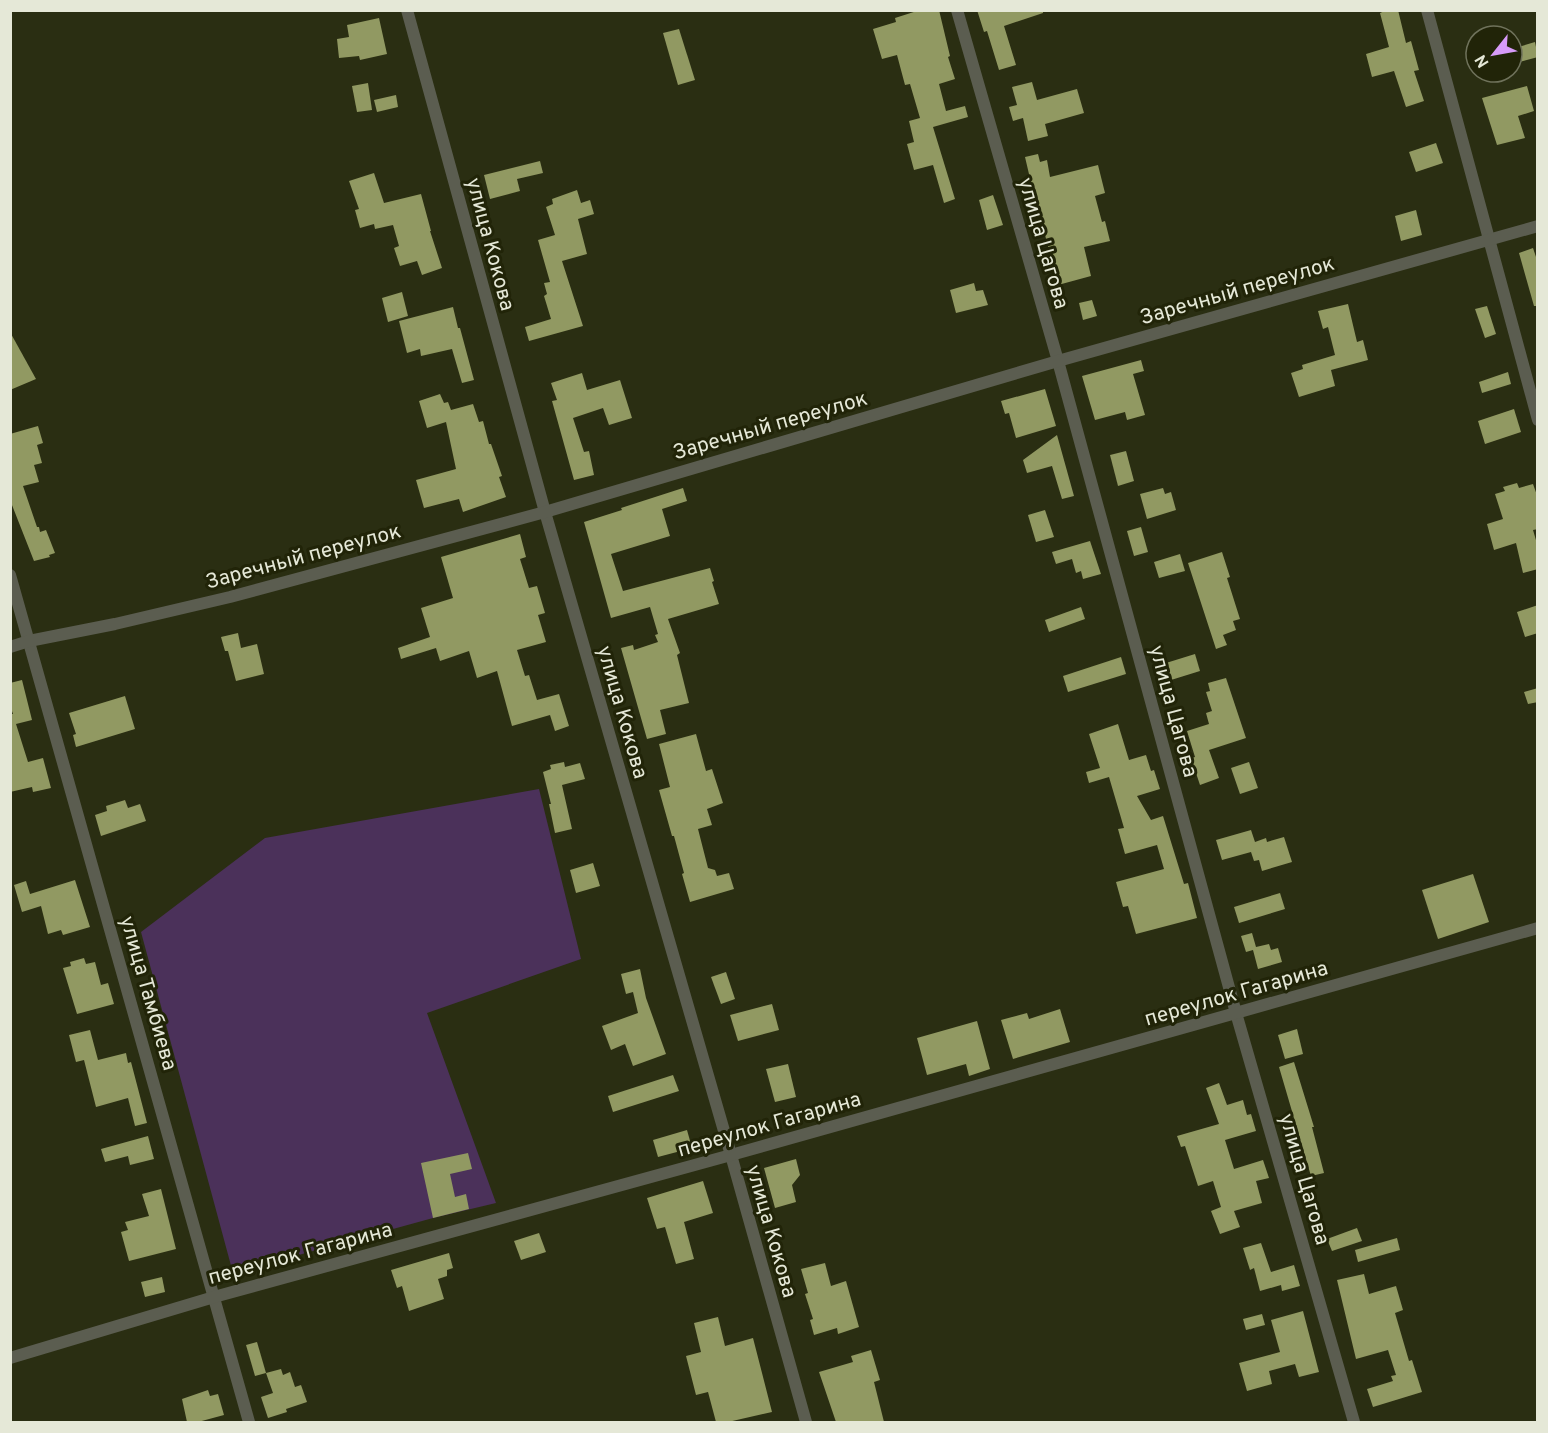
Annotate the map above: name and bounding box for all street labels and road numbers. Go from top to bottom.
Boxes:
street label: улица Цагова [1011,174,1074,312]
street label: улица Кокова [459,175,520,314]
street label: Заречный переулок [1137,251,1338,332]
street label: Заречный переулок [670,386,871,467]
street label: Заречный переулок [203,518,404,597]
street label: улица Цагова [1142,642,1203,780]
street label: улица Кокова [590,643,653,782]
street label: улица Тамбиева [113,913,183,1074]
street label: переулок Гагарина [1142,955,1331,1034]
street label: переулок Гагарина [675,1086,864,1165]
street label: улица Цагова [1272,1110,1335,1248]
street label: улица Кокова [739,1162,802,1301]
street label: переулок Гагарина [205,1217,395,1292]

